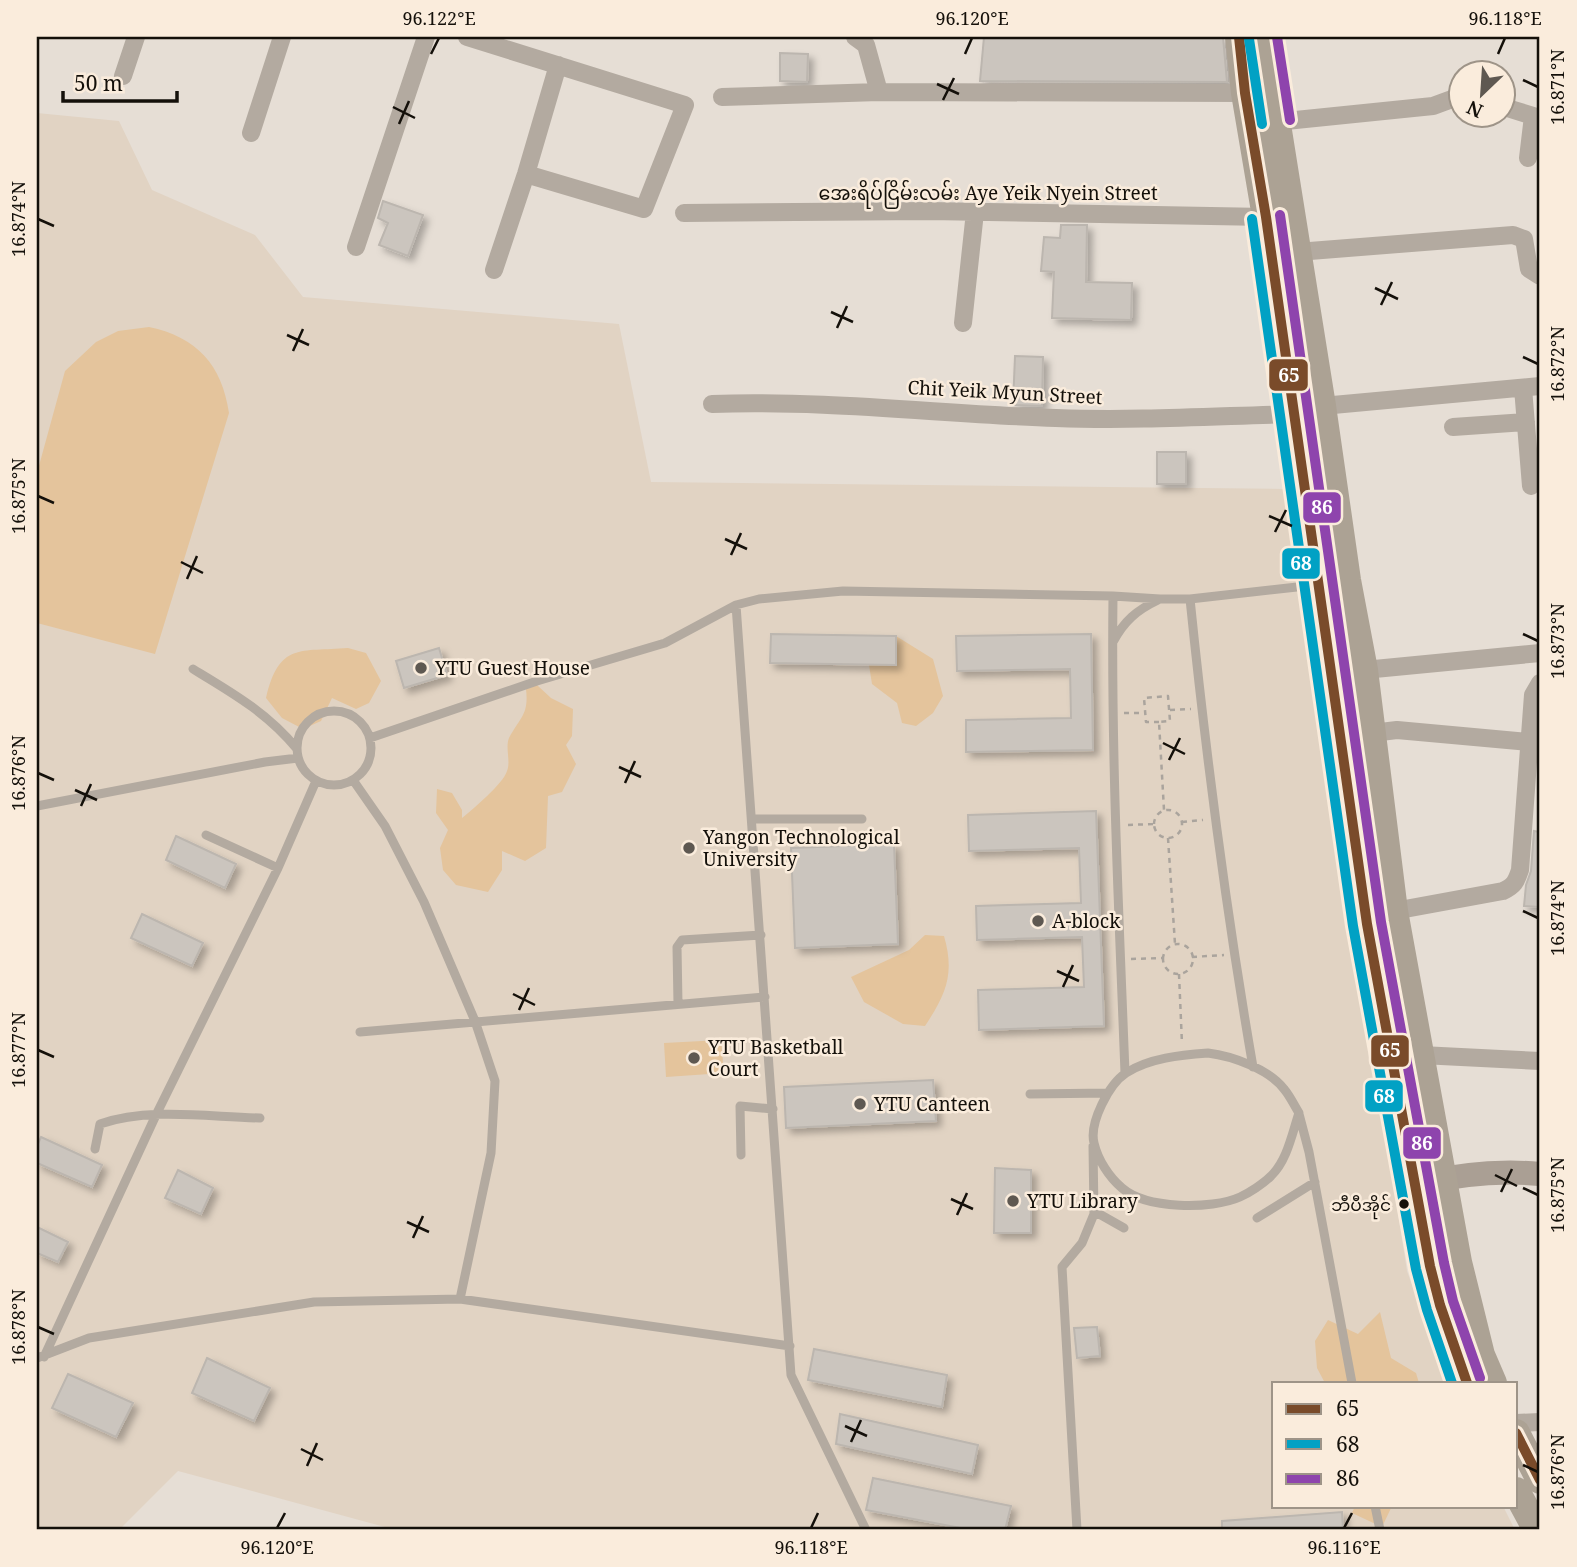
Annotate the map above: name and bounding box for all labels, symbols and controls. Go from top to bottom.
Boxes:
text: 96.122°E [402,6,476,30]
text: 96.120°E [935,6,1009,30]
text: 96.118°E [1468,6,1542,30]
text: 16.871°N [1545,49,1569,125]
scale bar [63,60,177,104]
north arrow [1448,60,1518,130]
text: 50 m [74,69,123,97]
text: N [1463,94,1487,124]
street label: အေးရိပ်ငြိမ်းလမ်း Aye Yeik Nyein Street [818,179,1158,209]
text: 16.874°N [6,181,30,257]
text: 16.872°N [1545,326,1569,402]
line badge: 65 [1268,358,1309,392]
text: 65 [1278,362,1300,388]
street label: Chit Yeik Myun Street [907,374,1103,410]
text: 16.875°N [6,458,30,534]
line badge: 86 [1302,491,1342,524]
text: 86 [1311,494,1333,520]
line badge: 68 [1281,547,1321,580]
text: 68 [1290,550,1312,576]
text: 16.873°N [1545,603,1569,679]
place label: YTU Guest House [434,655,590,681]
marker: YTU Guest House [413,660,429,676]
text: 16.876°N [6,735,30,811]
place label: Yangon Technological University [702,824,900,872]
marker: Yangon Technological University [681,840,697,856]
text: 16.874°N [1545,880,1569,956]
place label: A-block [1052,908,1121,934]
marker: A-block [1030,913,1046,929]
text: 16.877°N [6,1012,30,1088]
place label: YTU Basketball Court [707,1034,844,1082]
line badge: 65 [1370,1034,1410,1068]
text: 65 [1379,1037,1401,1063]
marker: YTU Basketball Court [686,1050,702,1066]
line badge: 68 [1364,1079,1404,1113]
text: 68 [1373,1083,1395,1109]
place label: YTU Canteen [873,1091,990,1117]
marker: YTU Canteen [852,1096,868,1112]
line badge: 86 [1402,1126,1442,1160]
text: 86 [1411,1130,1433,1156]
text: 16.875°N [1545,1157,1569,1233]
place label: YTU Library [1026,1188,1138,1214]
marker: YTU Library [1005,1193,1021,1209]
place label: ဘီပီအိုင် [1331,1193,1391,1220]
marker: ဘီပီအိုင် [1397,1197,1411,1211]
text: 16.878°N [6,1289,30,1365]
legend [1272,1382,1518,1508]
text: 65 [1336,1394,1359,1422]
text: 68 [1336,1430,1359,1458]
text: 16.876°N [1545,1434,1569,1510]
text: 86 [1336,1464,1359,1492]
text: 96.120°E [240,1535,314,1559]
text: 96.118°E [774,1535,848,1559]
text: 96.116°E [1307,1535,1381,1559]

